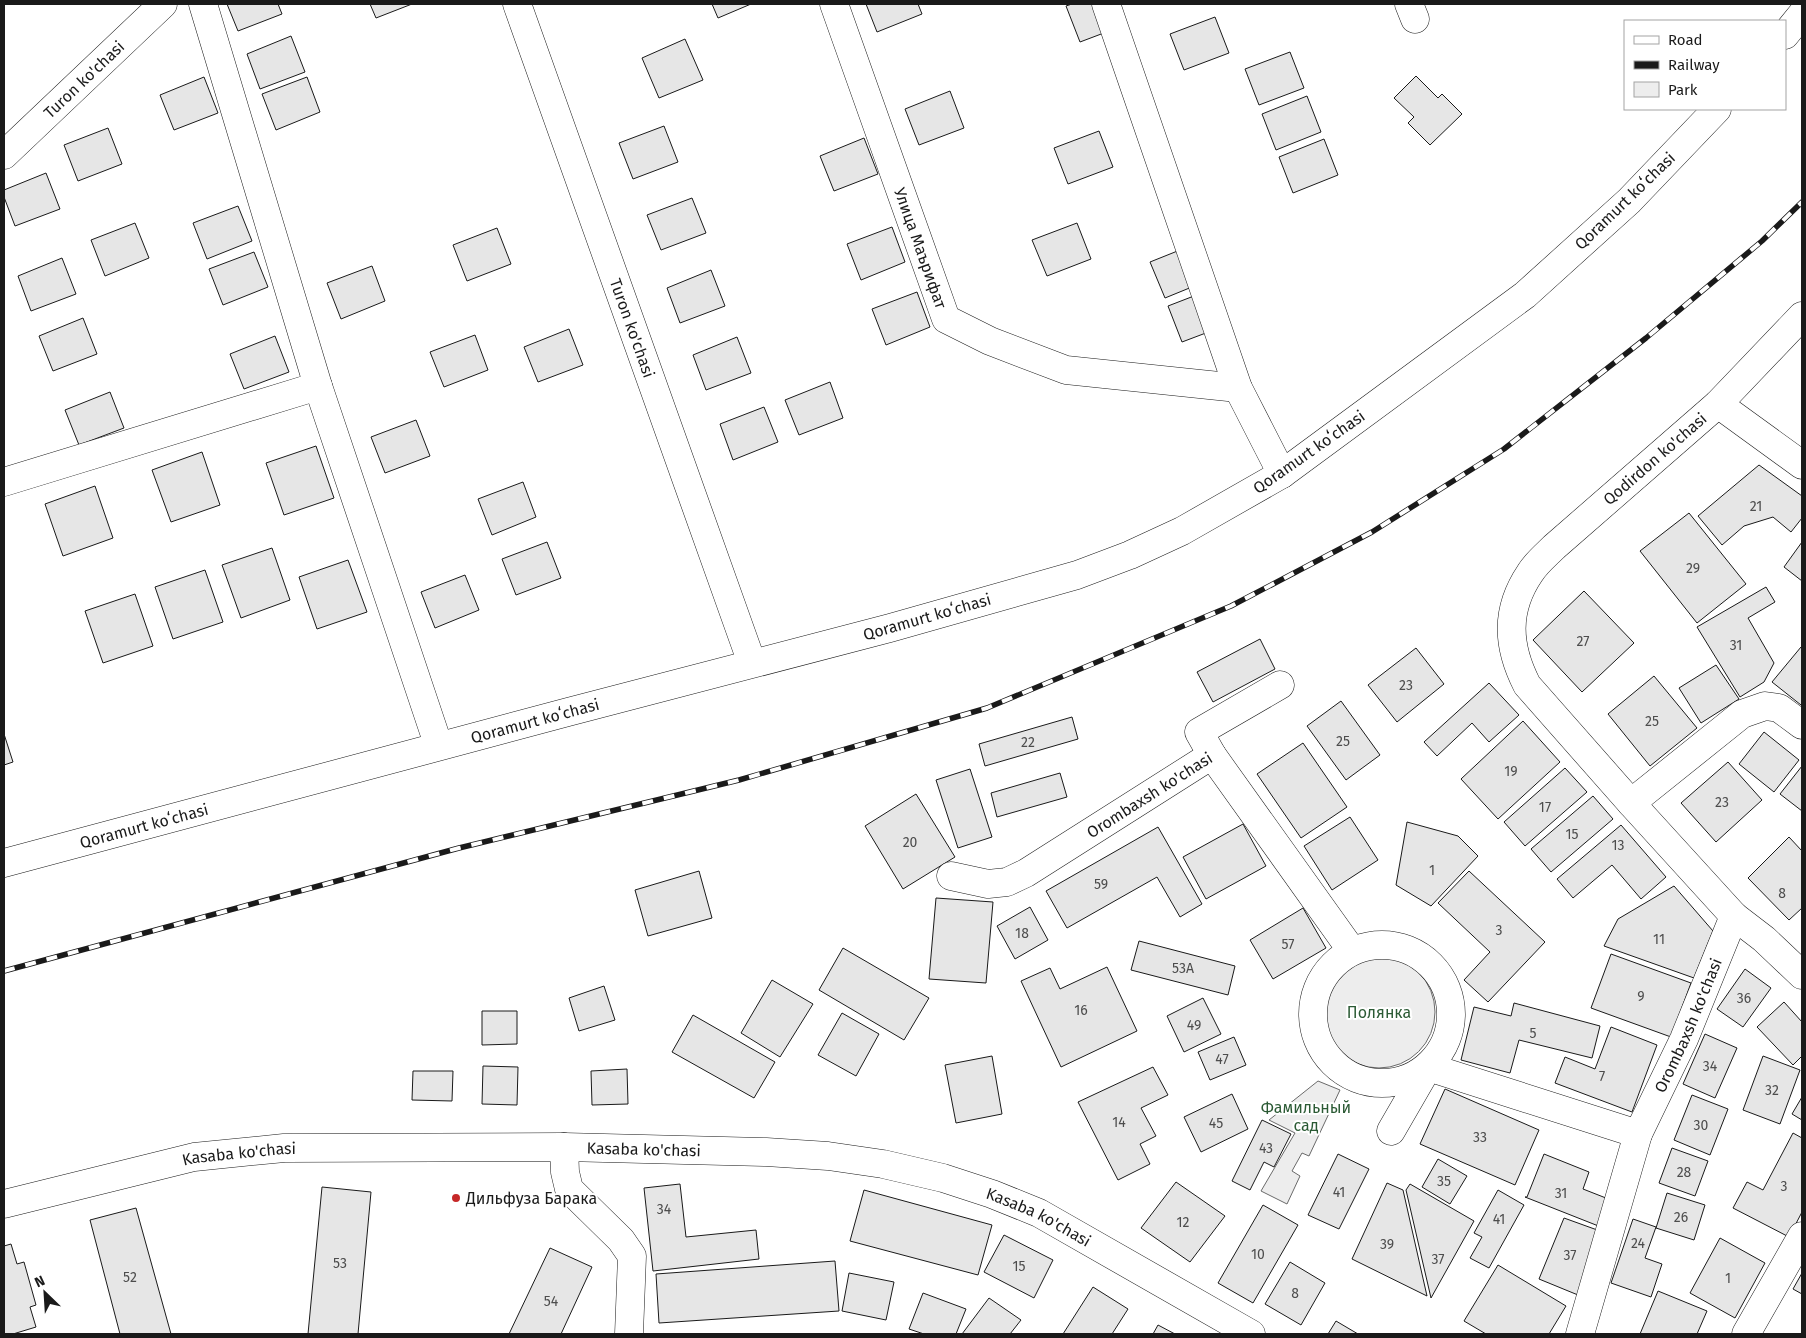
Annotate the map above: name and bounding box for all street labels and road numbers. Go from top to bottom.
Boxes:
street label: Turon ko'chasi [40,37,128,122]
street label: Qoramurt koʻchasi [1571,148,1679,254]
street label: Улица Маърифат [891,185,951,312]
street label: Turon ko'chasi [606,276,659,380]
street label: Qoramurt koʻchasi [1249,406,1369,498]
street label: Qodirdon ko'chasi [1599,409,1711,509]
street label: Qoramurt koʻchasi [861,590,993,644]
street label: Qoramurt koʻchasi [469,695,601,747]
street label: Orombaxsh ko'chasi [1083,748,1216,842]
street label: Qoramurt koʻchasi [78,800,210,852]
street label: Orombaxsh ko'chasi [1650,955,1725,1096]
street label: Kasaba ko'chasi [180,1138,296,1169]
street label: Kasaba ko'chasi [586,1138,701,1160]
street label: Kasaba ko'chasi [984,1183,1094,1250]

